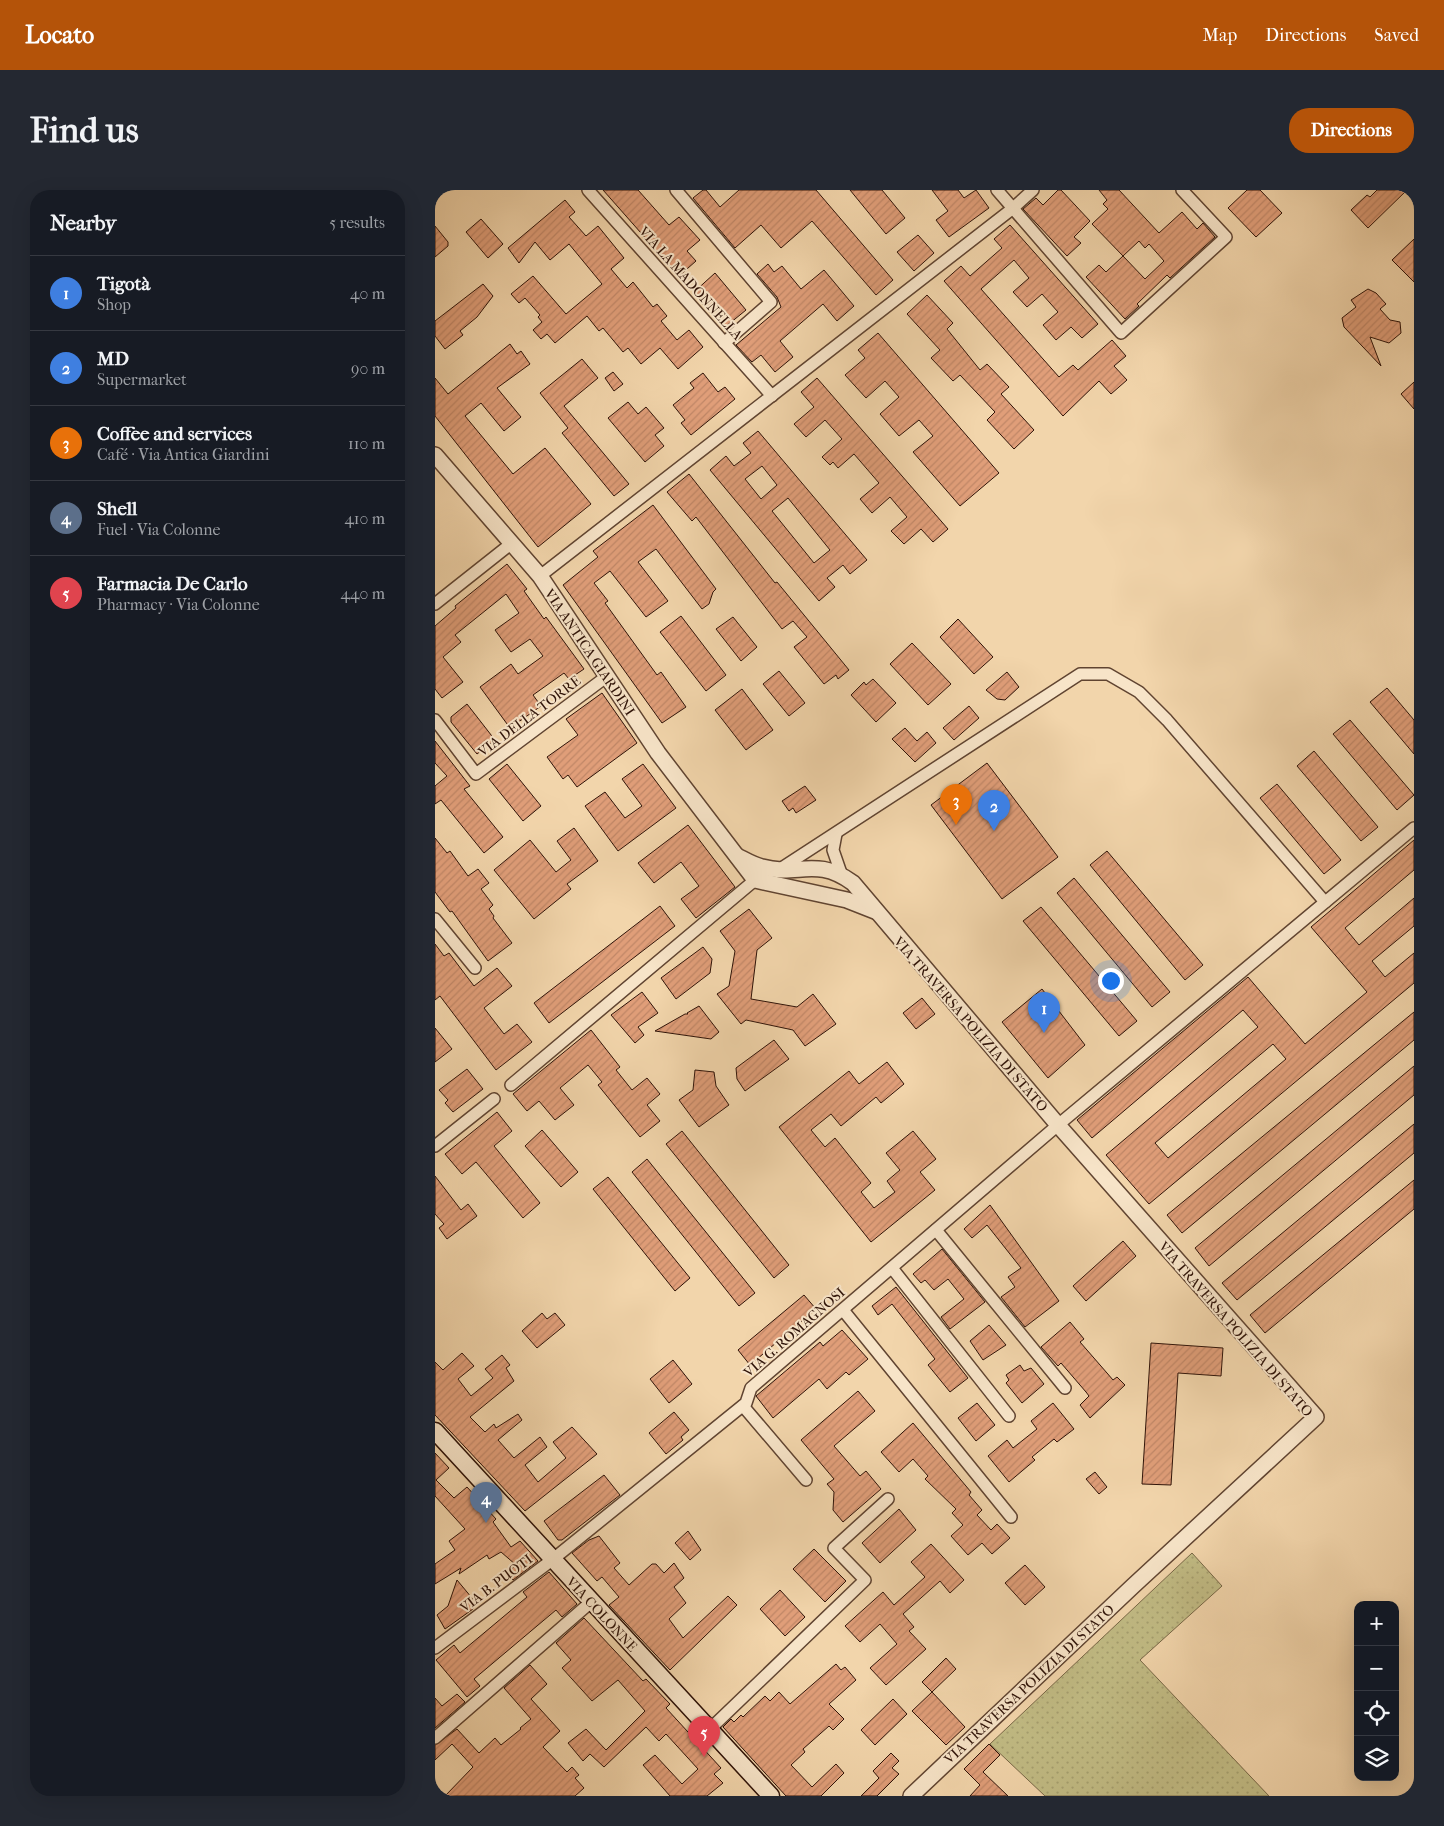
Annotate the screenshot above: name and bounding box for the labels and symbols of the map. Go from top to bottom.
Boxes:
street label: VIA LA MADONNELLA [635,222,747,344]
street label: VIA ANTICA GIARDINI [540,585,639,719]
street label: VIA DELLA TORRE [474,672,584,761]
pin: 3 [940,784,972,825]
pin: 2 [978,790,1010,831]
street label: VIA TRAVERSA POLIZIA DI STATO [889,933,1051,1115]
your location [1098,968,1124,994]
pin: 1 [1028,992,1060,1033]
street label: VIA TRAVERSA POLIZIA DI STATO [1154,1238,1316,1420]
street label: VIA G. ROMAGNOSI [739,1283,849,1382]
pin: 4 [470,1482,502,1523]
street label: VIA B. PUOTI [456,1550,536,1617]
street label: VIA COLONNE [562,1573,641,1656]
street label: VIA TRAVERSA POLIZIA DI STATO [940,1601,1118,1768]
pin: 5 [688,1716,720,1757]

